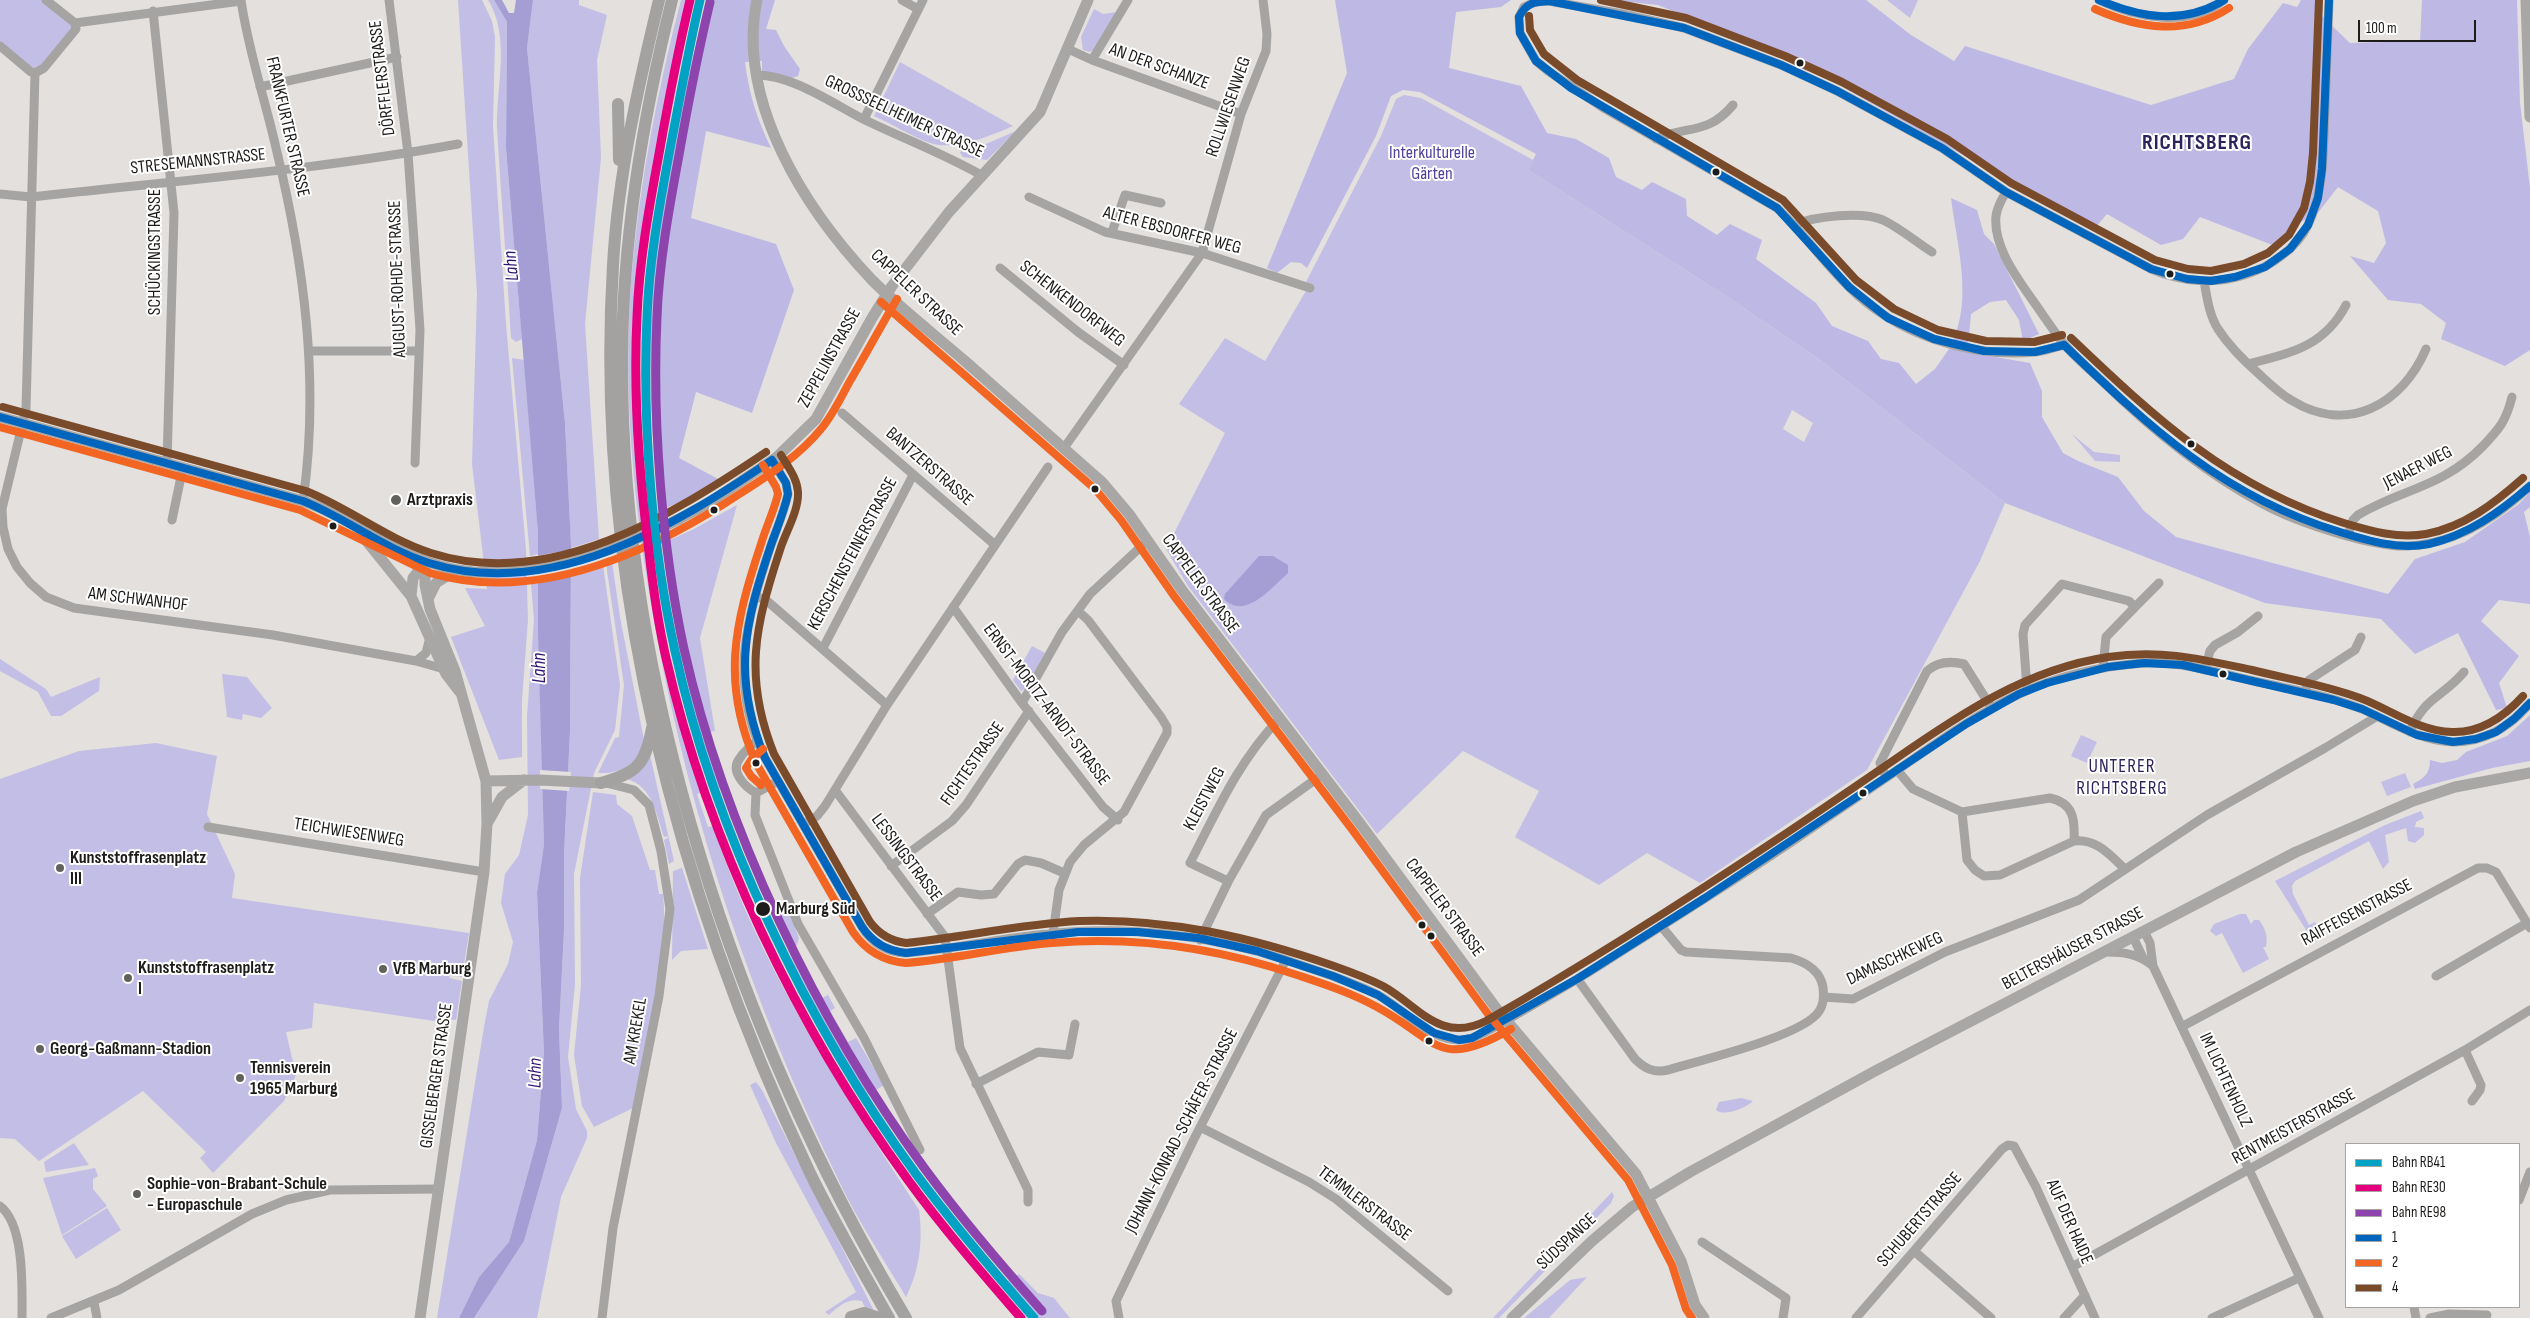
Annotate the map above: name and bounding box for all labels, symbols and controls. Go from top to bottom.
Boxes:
scale bar [2360,10,2478,42]
street label: DÖRFFLERSTRASSE [365,19,401,137]
text: 100 m [2366,19,2397,38]
street label: AN DER SCHANZE [1106,39,1212,95]
street label: ROLLWIESENWEG [1202,54,1256,160]
street label: FRANKFURTER STRASSE [260,55,314,199]
unlabelled marker [1795,58,1805,68]
street label: GROSSSEELHEIMER STRASSE [821,71,987,163]
district label: RICHTSBERG [2141,130,2253,156]
park label: Interkulturelle Gärten [1389,142,1475,184]
street label: STRESEMANNSTRASSE [129,144,267,180]
unlabelled marker [1711,167,1721,177]
street label: SCHÜCKINGSTRASSE [144,189,166,315]
street label: AUGUST-ROHDE-STRASSE [384,200,412,358]
street label: ALTER EBSDORFER WEG [1101,202,1243,260]
street label: CAPPELER STRASSE [866,245,966,341]
water label: Lahn [499,250,525,282]
street label: SCHENKENDORFWEG [1015,256,1129,352]
unlabelled marker [2165,269,2175,279]
street label: ZEPPELINSTRASSE [794,305,866,411]
street label: BANTZERSTRASSE [881,423,977,511]
unlabelled marker [2186,439,2196,449]
street label: JENAER WEG [2380,441,2456,495]
street label: KERSCHENSTEINERSTRASSE [804,474,902,634]
unlabelled marker [1090,484,1100,494]
place label: Arztpraxis [407,489,473,511]
marker: Arztpraxis [389,493,403,507]
unlabelled marker [709,505,719,515]
unlabelled marker [328,521,338,531]
street label: CAPPELER STRASSE [1157,530,1243,638]
street label: AM SCHWANHOF [87,583,189,617]
street label: ERNST-MORITZ-ARNDT-STRASSE [978,620,1114,790]
water label: Lahn [529,653,551,683]
unlabelled marker [2218,669,2228,679]
street label: FICHTESTRASSE [936,718,1010,810]
district label: UNTERER RICHTSBERG [2075,756,2169,800]
unlabelled marker [751,758,761,768]
street label: KLEISTWEG [1179,764,1231,834]
unlabelled marker [1858,788,1868,798]
street label: LESSINGSTRASSE [866,810,946,906]
street label: TEICHWIESENWEG [292,814,406,852]
place label: Kunststoffrasenplatz III [70,847,206,890]
street label: CAPPELER STRASSE [1400,855,1488,961]
marker: Kunststoffrasenplatz III [54,862,66,874]
street label: RAIFFEISENSTRASSE [2298,875,2416,951]
place label: Marburg Süd [776,898,855,920]
marker: Marburg Süd [754,900,772,918]
street label: BELTERSHÄUSER STRASSE [1999,903,2147,995]
unlabelled marker [1417,920,1427,930]
street label: DAMASCHKEWEG [1843,927,1947,991]
unlabelled marker [1426,931,1436,941]
place label: Kunststoffrasenplatz I [138,957,274,1000]
place label: VfB Marburg [393,958,471,980]
marker: VfB Marburg [377,963,389,975]
marker: Kunststoffrasenplatz I [122,972,134,984]
street label: AM KREKEL [620,996,652,1066]
street label: GISSELBERGER STRASSE [416,1002,458,1150]
street label: JOHANN-KONRAD-SCHÄFER-STRASSE [1121,1025,1243,1237]
street label: IM LICHTENHOLZ [2194,1029,2256,1131]
unlabelled marker [1424,1036,1434,1046]
place label: Georg-Gaßmann-Stadion [50,1038,211,1060]
marker: Georg-Gaßmann-Stadion [34,1043,46,1055]
place label: Tennisverein 1965 Marburg [250,1057,338,1100]
water label: Lahn [524,1058,548,1088]
marker: Tennisverein 1965 Marburg [234,1072,246,1084]
street label: RENTMEISTERSTRASSE [2228,1084,2360,1170]
legend [2345,1143,2520,1308]
text: Bahn RB41 [2392,1153,2445,1172]
street label: TEMMLERSTRASSE [1313,1162,1415,1246]
street label: SCHUBERTSTRASSE [1873,1168,1967,1272]
place label: Sophie-von-Brabant-Schule - Europaschule [147,1173,327,1216]
street label: AUF DER HAIDE [2041,1176,2097,1268]
text: Bahn RE30 [2392,1178,2446,1197]
marker: Sophie-von-Brabant-Schule - Europaschule [131,1188,143,1200]
text: Bahn RE98 [2392,1203,2446,1222]
street label: SÜDSPANGE [1533,1209,1601,1275]
text: 1 [2392,1228,2397,1247]
text: 2 [2392,1253,2398,1272]
text: 4 [2392,1278,2398,1297]

